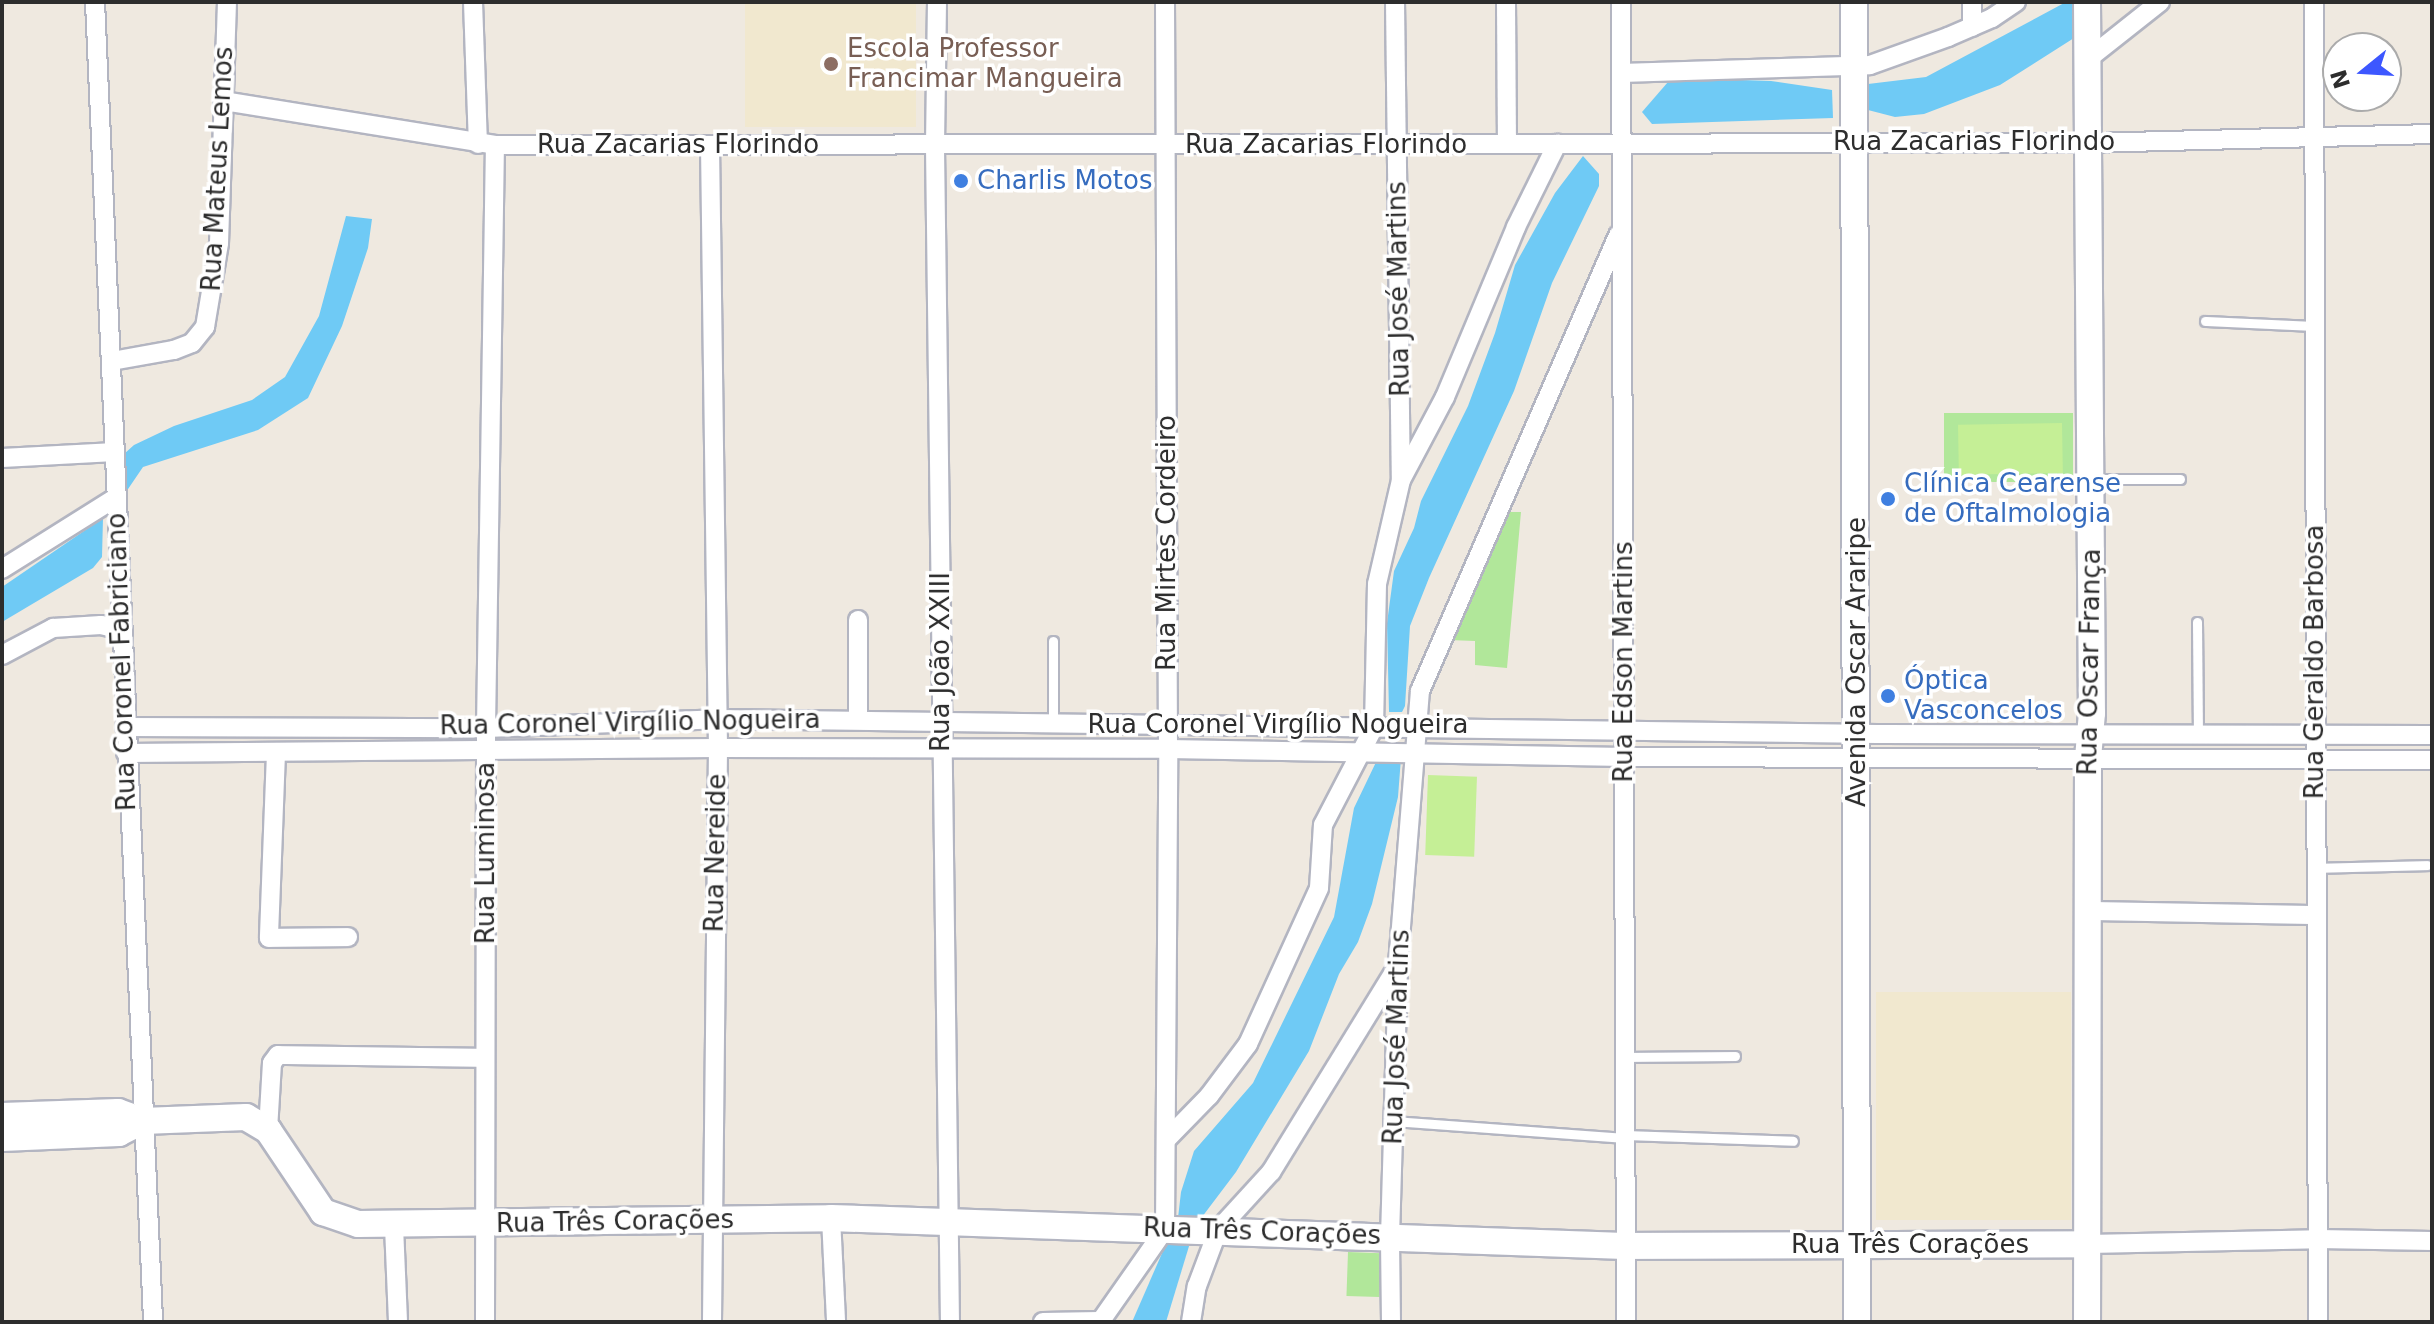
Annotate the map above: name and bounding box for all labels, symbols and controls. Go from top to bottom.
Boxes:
north arrow [2322,32,2402,112]
place label: Escola Professor Francimar Mangueira [847,33,1123,94]
street label: Rua Mateus Lemos [196,46,240,292]
marker: Escola Professor Francimar Mangueira [822,55,840,73]
text: N [2326,66,2355,92]
street label: Rua Zacarias Florindo [1833,126,2115,158]
street label: Rua Zacarias Florindo [537,129,819,161]
street label: Rua Zacarias Florindo [1185,129,1467,161]
place label: Charlis Motos [977,165,1152,197]
marker: Charlis Motos [952,172,970,190]
street label: Rua José Martins [1382,181,1416,397]
street label: Rua Mirtes Cordeiro [1151,415,1183,671]
place label: Clínica Cearense de Oftalmologia [1904,468,2121,530]
marker: Clínica Cearense de Oftalmologia [1879,490,1897,508]
street label: Rua Coronel Fabriciano [101,512,143,812]
street label: Avenida Oscar Araripe [1841,517,1873,807]
street label: Rua Geraldo Barbosa [2299,525,2331,799]
street label: Rua Edson Martins [1608,541,1640,783]
street label: Rua Oscar França [2072,548,2108,776]
street label: Rua João XXIII [925,572,957,752]
place label: Óptica Vasconcelos [1904,665,2063,726]
marker: Óptica Vasconcelos [1879,687,1897,705]
street label: Rua Coronel Virgílio Nogueira [439,704,821,742]
street label: Rua Coronel Virgílio Nogueira [1088,709,1468,741]
street label: Rua Luminosa [470,762,502,944]
street label: Rua Nereide [699,773,733,933]
street label: Rua José Martins [1378,929,1416,1145]
street label: Rua Três Corações [496,1204,734,1240]
street label: Rua Três Corações [1143,1212,1381,1252]
street label: Rua Três Corações [1791,1229,2029,1261]

